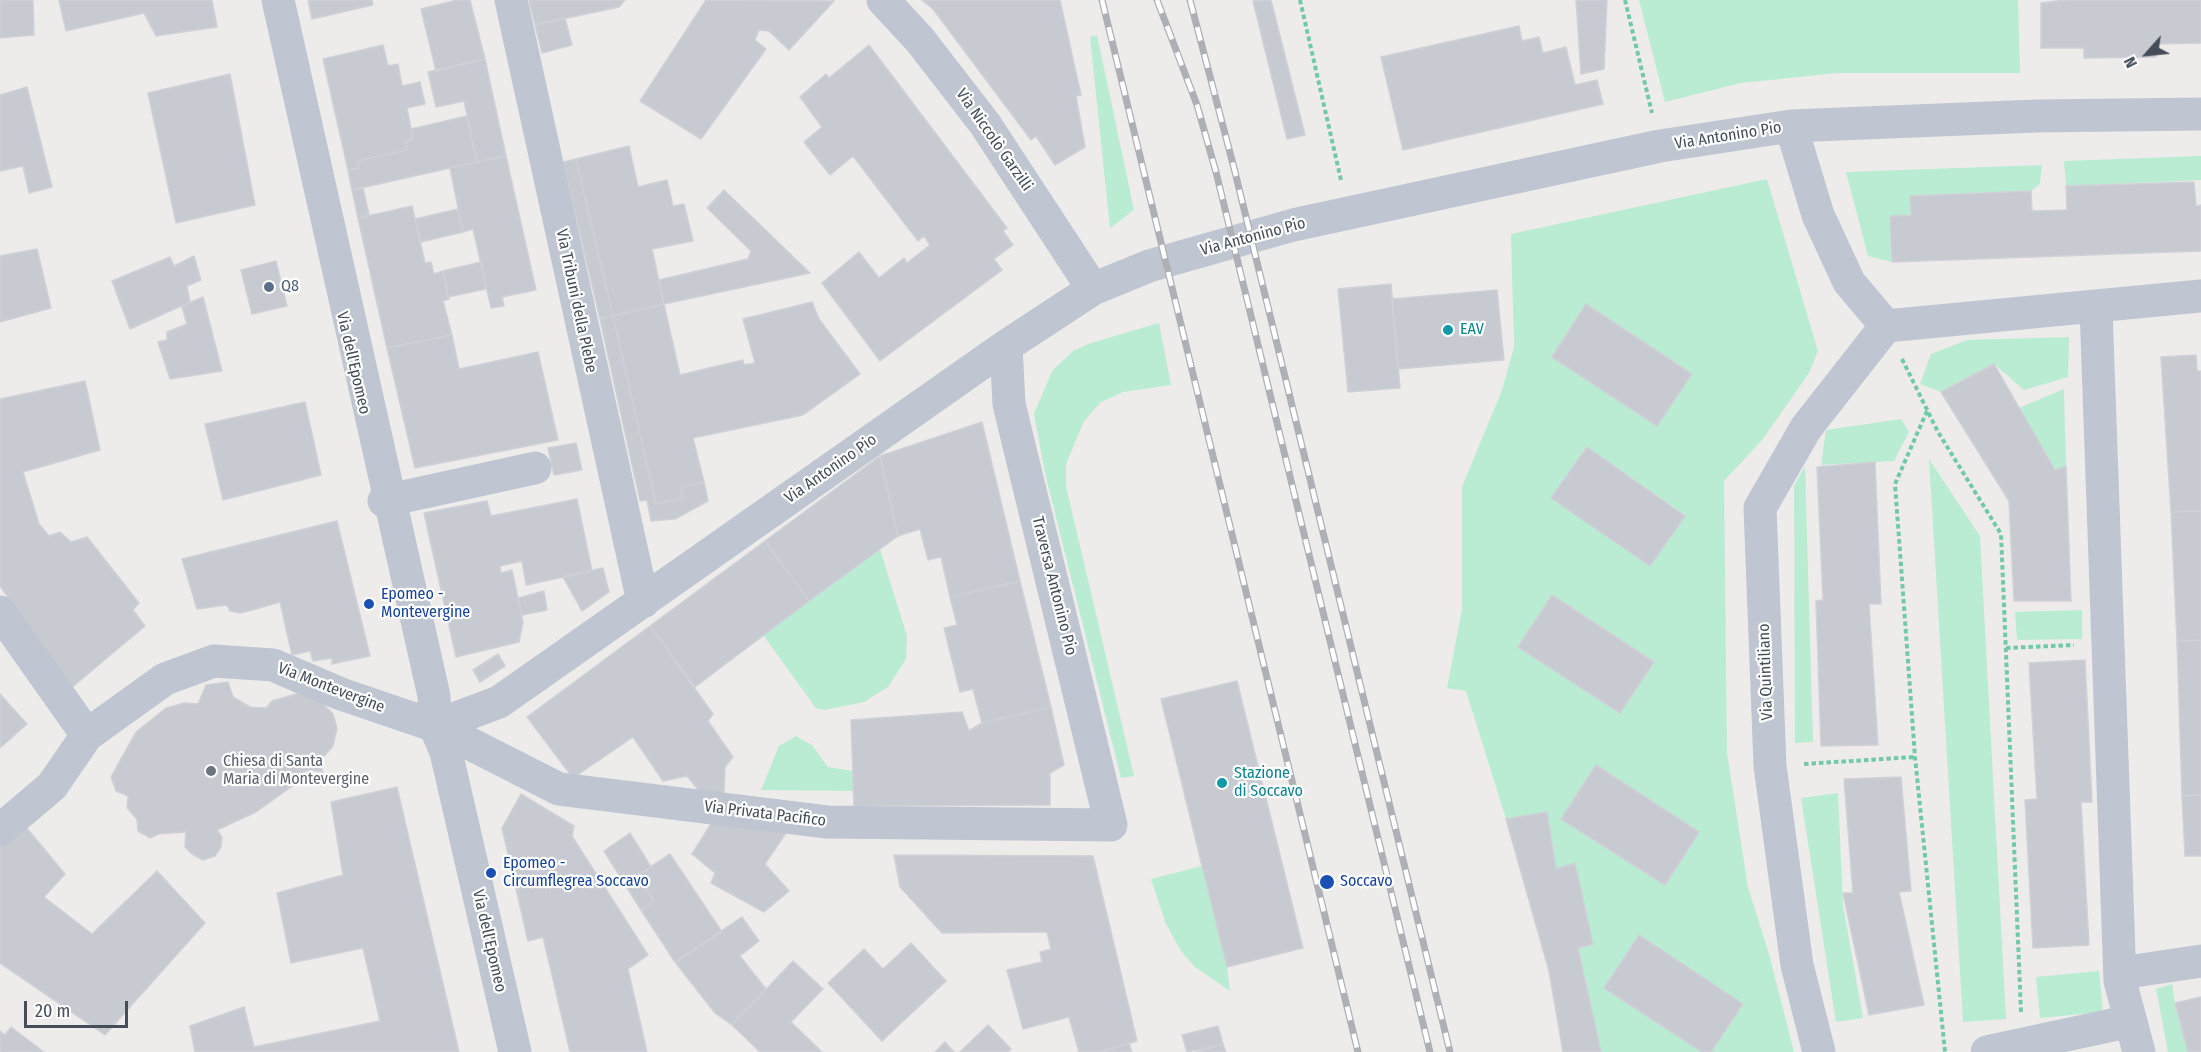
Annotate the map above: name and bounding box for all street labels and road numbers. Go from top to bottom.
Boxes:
street label: Via Niccolò Garzilli [952,85,1036,195]
street label: Via Antonino Pio [1673,118,1783,154]
street label: Via Antonino Pio [1198,214,1308,260]
street label: Via Tribuni della Plebe [551,227,601,375]
street label: Via dell'Epomeo [332,310,374,416]
street label: Via Antonino Pio [781,430,881,508]
street label: Traversa Antonino Pio [1027,515,1081,657]
street label: Via Quintiliano [1755,623,1777,721]
street label: Via Montevergine [275,659,387,717]
street label: Via Privata Pacifico [703,797,827,831]
street label: Via dell'Epomeo [468,888,510,994]

